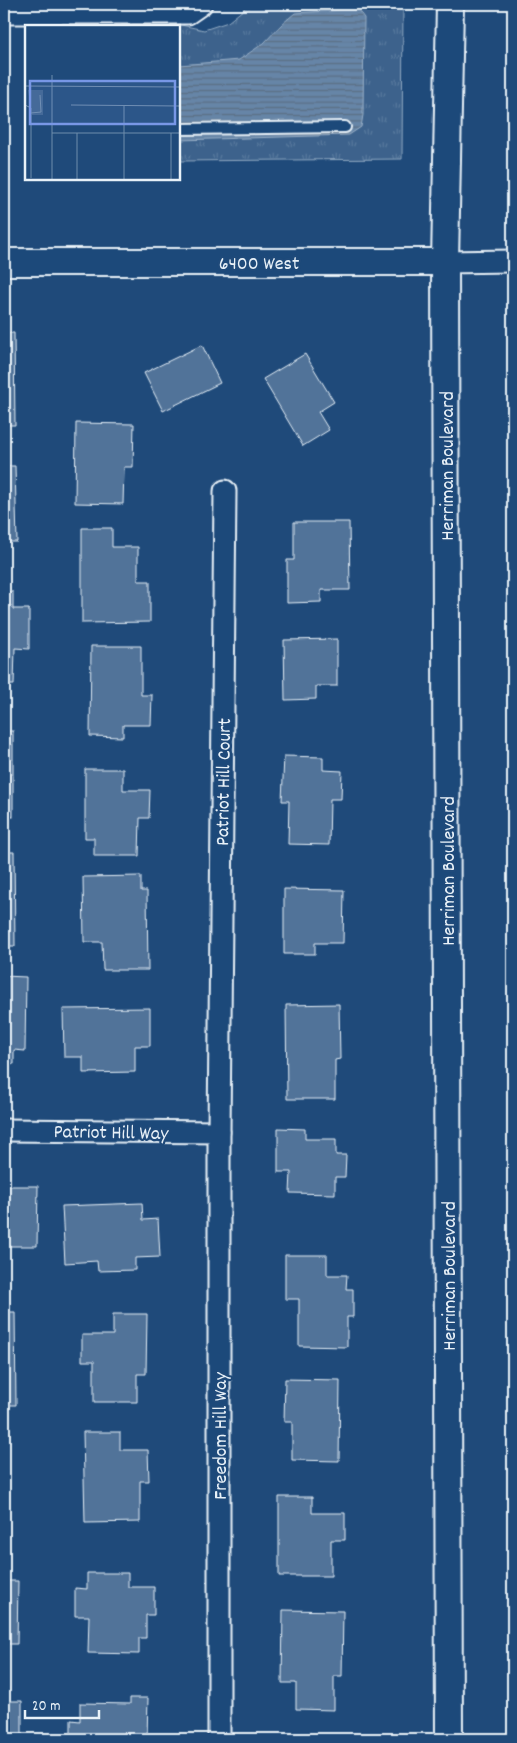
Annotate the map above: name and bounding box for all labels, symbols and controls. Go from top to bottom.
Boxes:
inset map [25,25,180,180]
street label: 6400 West [219,251,299,279]
street label: Herriman Boulevard [435,391,463,541]
street label: Patriot Hill Court [210,718,240,846]
street label: Herriman Boulevard [436,796,464,946]
street label: Patriot Hill Way [53,1119,169,1149]
street label: Herriman Boulevard [437,1201,465,1351]
street label: Freedom Hill Way [208,1371,236,1500]
scale bar [25,1688,99,1720]
text: 20 m [32,1696,60,1718]

